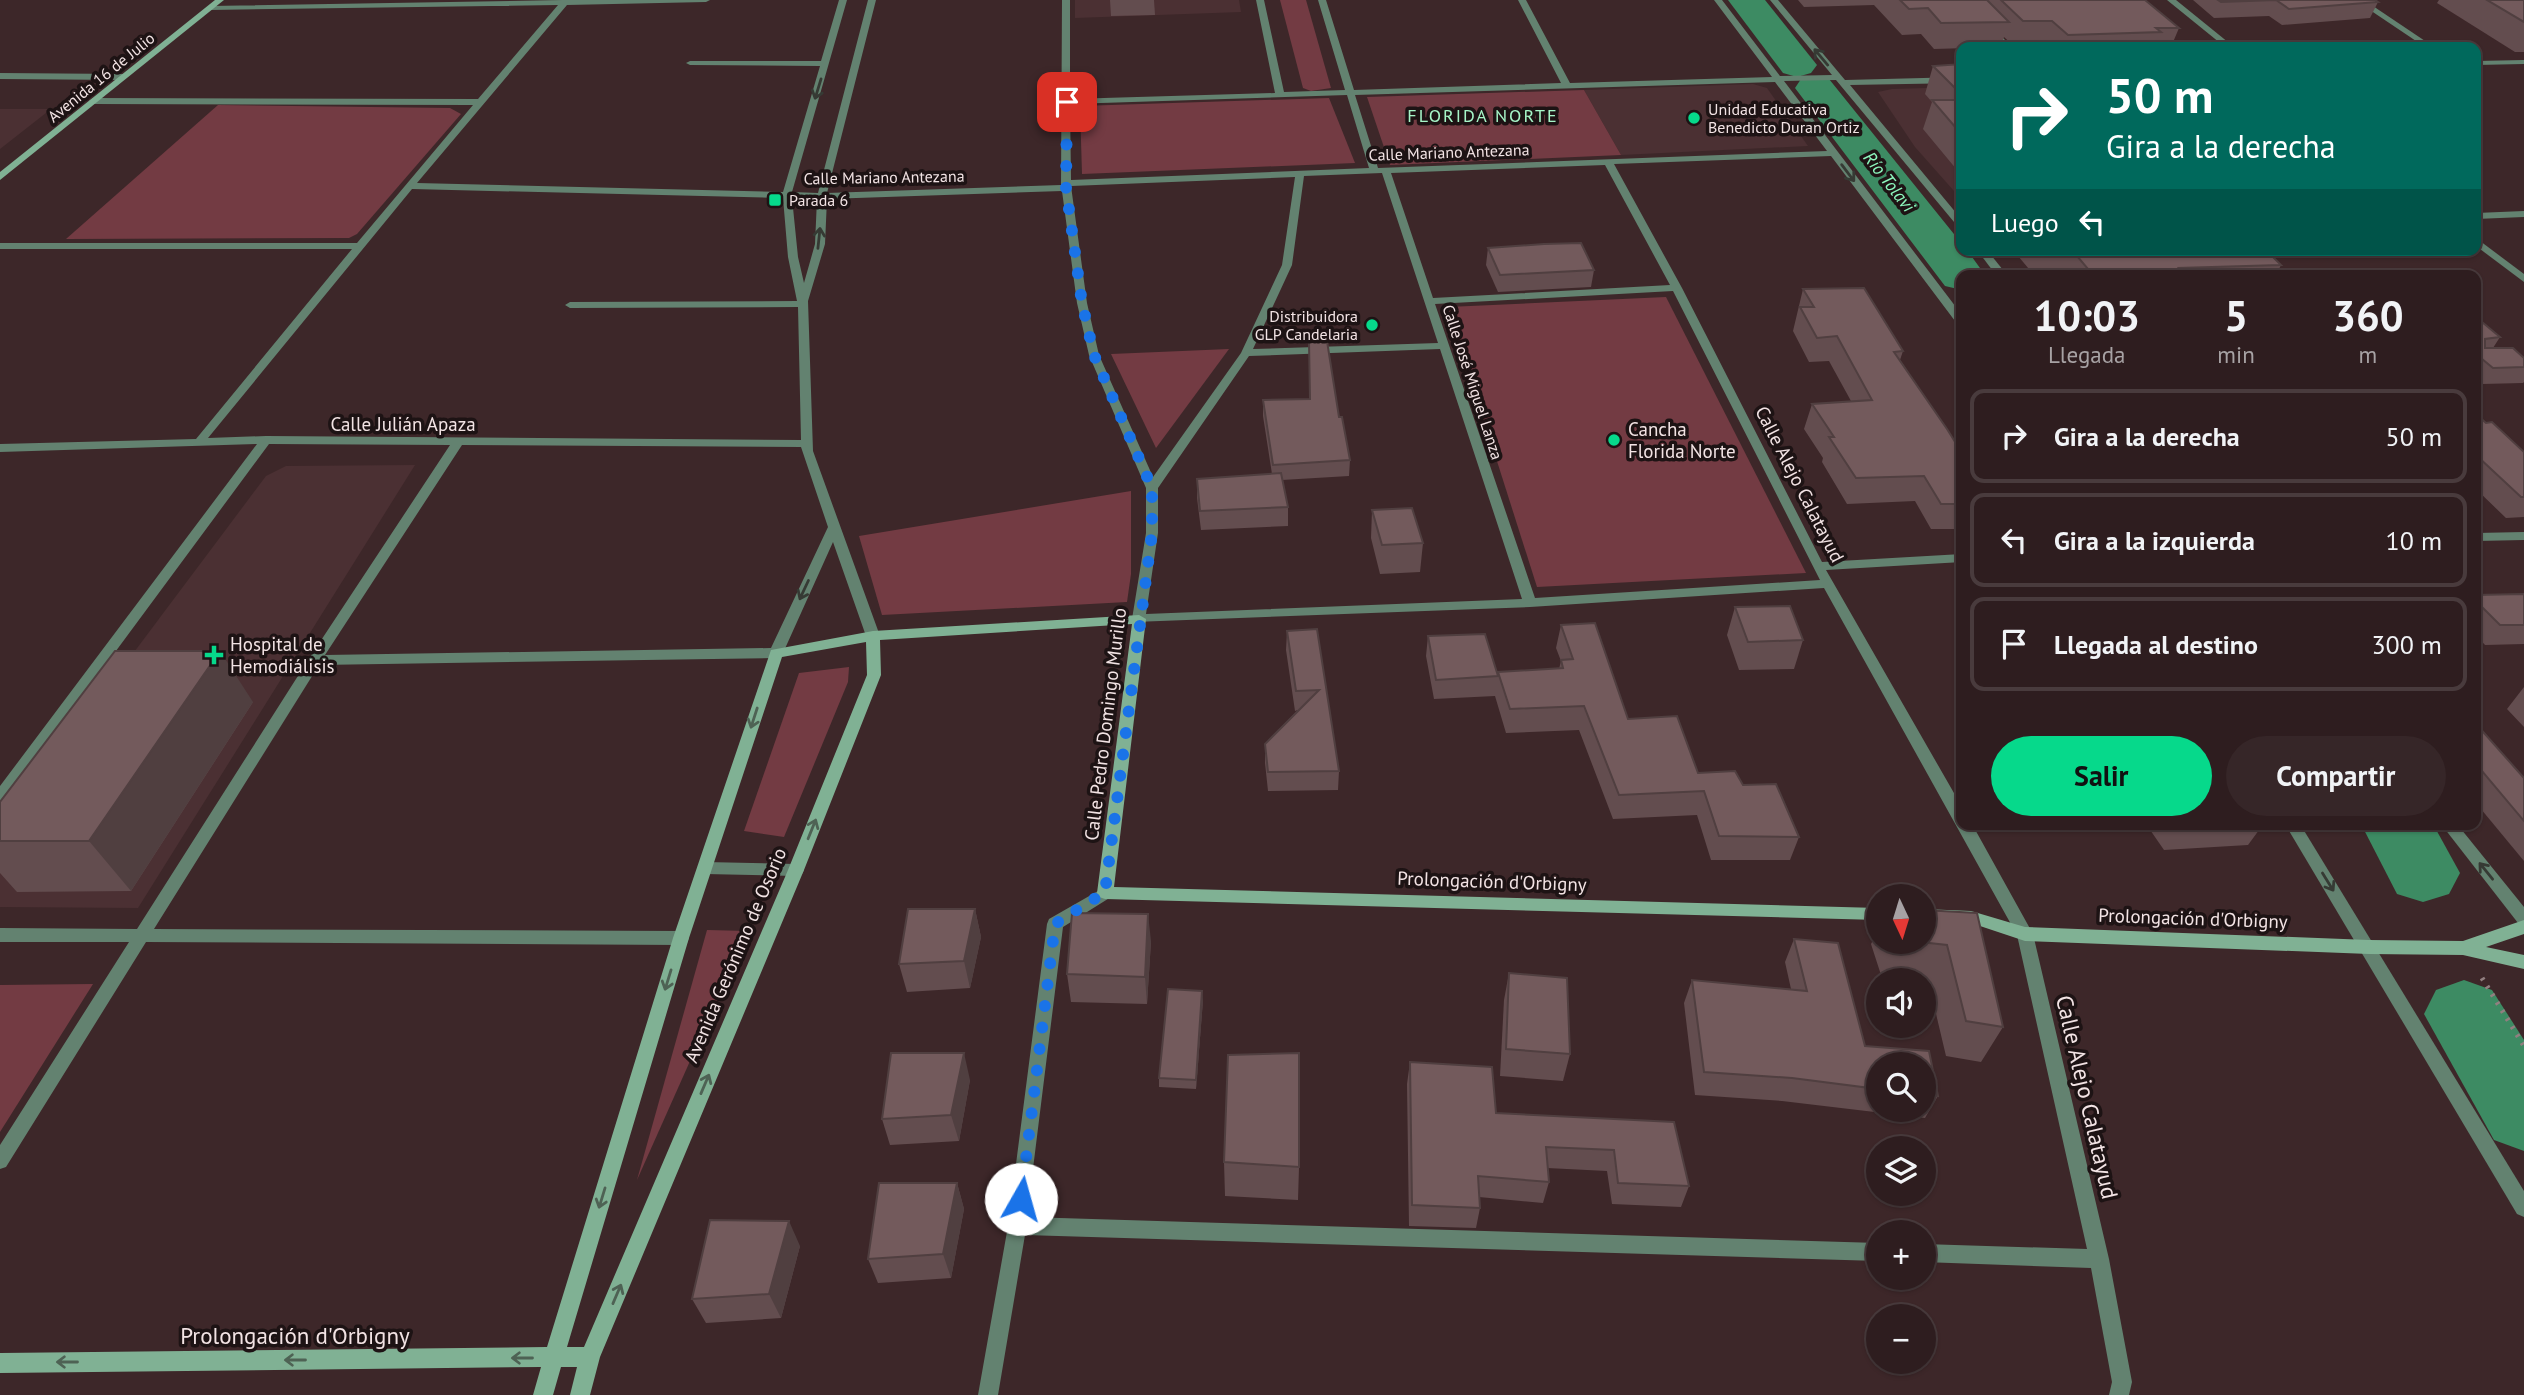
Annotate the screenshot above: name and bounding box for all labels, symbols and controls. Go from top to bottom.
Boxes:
street label: Avenida 16 de Julio [43,28,159,126]
one-way arrow [1813,48,1829,66]
text: 50 m [2106,63,2213,127]
icon: right [1991,70,2082,161]
pin [1037,72,1097,132]
one-way arrow [811,78,824,100]
icon: arrive [1048,83,1086,121]
place label: Unidad Educativa Benedicto Duran Ortiz [1708,99,1860,137]
district label: FLORIDA NORTE [1407,104,1559,127]
marker: Unidad Educativa Benedicto Duran Ortiz [1686,110,1702,126]
text: Gira a la derecha [2106,125,2336,167]
street label: Calle Mariano Antezana [1368,139,1530,165]
water label: Río Tolavi [1859,147,1921,218]
one-way arrow [1841,163,1856,182]
street label: Calle Mariano Antezana [803,166,965,188]
place label: Parada 6 [789,190,848,210]
marker: Parada 6 [767,192,783,208]
icon: left [2073,203,2111,241]
text: Luego [1991,206,2059,239]
one-way arrow [813,227,826,250]
text: 10:03 [2033,288,2140,343]
text: 5 [2224,288,2248,343]
text: 360 [2332,288,2404,343]
street label: Calle José Miguel Lanza [1438,302,1508,462]
place label: Distribuidora GLP Candelaria [1255,306,1358,344]
marker: Distribuidora GLP Candelaria [1364,317,1380,333]
text: Llegada [2048,340,2125,369]
text: min [2217,340,2255,369]
text: m [2359,340,2377,369]
street label: Calle Alejo Calatayud [1750,402,1850,566]
street label: Calle Julián Apaza [330,412,476,436]
place label: Cancha Florida Norte [1628,417,1736,463]
icon: right [1995,417,2033,455]
text: Gira a la derecha [2054,420,2240,453]
text: 50 m [2386,420,2442,453]
marker: Cancha Florida Norte [1606,432,1622,448]
icon: left [1995,521,2033,559]
text: Gira a la izquierda [2054,524,2255,557]
text: 10 m [2386,524,2442,557]
one-way arrow [797,579,810,600]
street label: Calle Pedro Domingo Murillo [1079,606,1131,842]
icon: arrive [1995,625,2033,663]
text: Llegada al destino [2054,628,2258,661]
text: 300 m [2371,628,2442,661]
place label: Hospital de Hemodiálisis [230,632,335,678]
marker: Hospital de Hemodiálisis [204,645,224,665]
one-way arrow [747,706,760,728]
button: Salir [1991,736,2212,816]
button: Compartir [2226,736,2446,816]
one-way arrow [806,819,819,841]
street label: Avenida Gerónimo de Osorio [679,844,791,1066]
one-way arrow [2478,863,2494,881]
street label: Prolongación d'Orbigny [1397,866,1587,896]
one-way arrow [2322,872,2336,892]
north arrow [1866,884,1936,954]
map controls [1866,884,1936,1374]
street label: Prolongación d'Orbigny [2098,903,2288,933]
button: sound [1866,968,1936,1038]
one-way arrow [660,969,673,991]
street label: Calle Alejo Calatayud [2050,992,2125,1202]
button: search [1866,1052,1936,1122]
one-way arrow [699,1074,712,1096]
button: layers [1866,1136,1936,1206]
position arrow [984,1162,1058,1236]
one-way arrow [595,1187,608,1209]
button: + [1866,1220,1936,1290]
one-way arrow [611,1284,624,1305]
button: − [1866,1304,1936,1374]
street label: Prolongación d'Orbigny [180,1321,410,1350]
one-way arrow [511,1351,534,1365]
one-way arrow [283,1353,306,1367]
one-way arrow [56,1355,79,1369]

